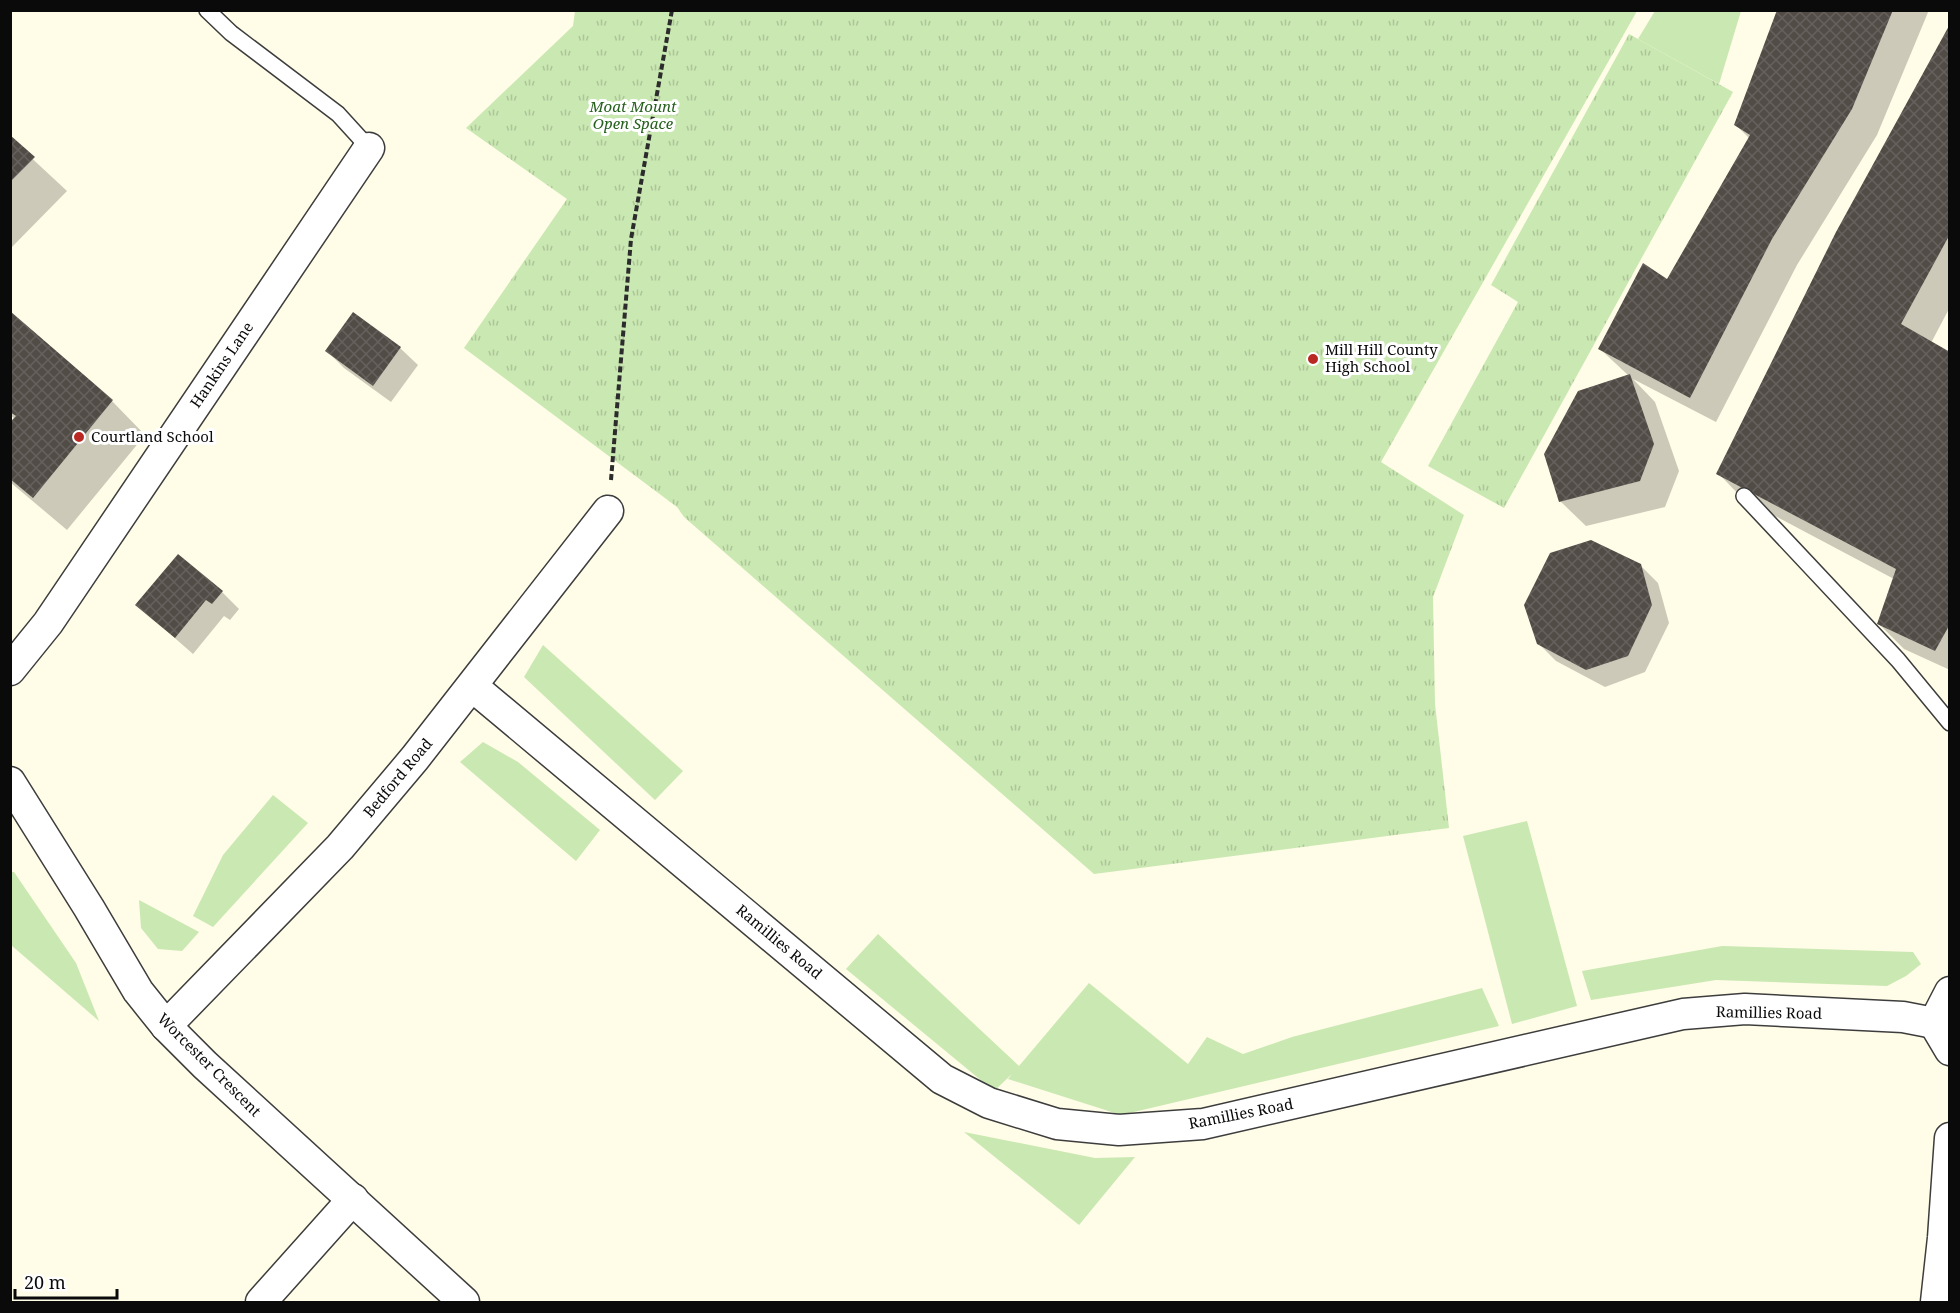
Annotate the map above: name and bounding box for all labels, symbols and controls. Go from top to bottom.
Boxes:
park label: Moat Mount Open Space [589,96,677,133]
street label: Hankins Lane [185,318,257,411]
place label: Mill Hill County High School [1325,339,1438,376]
marker: Mill Hill County High School [1306,352,1320,366]
place label: Courtland School [91,426,214,446]
marker: Courtland School [72,430,86,444]
street label: Bedford Road [358,734,436,821]
street label: Ramillies Road [733,899,827,983]
street label: Ramillies Road [1716,1001,1822,1023]
street label: Worcester Crescent [154,1008,266,1120]
street label: Ramillies Road [1187,1093,1295,1133]
scale bar [15,1262,117,1300]
text: 20 m [24,1270,66,1294]

